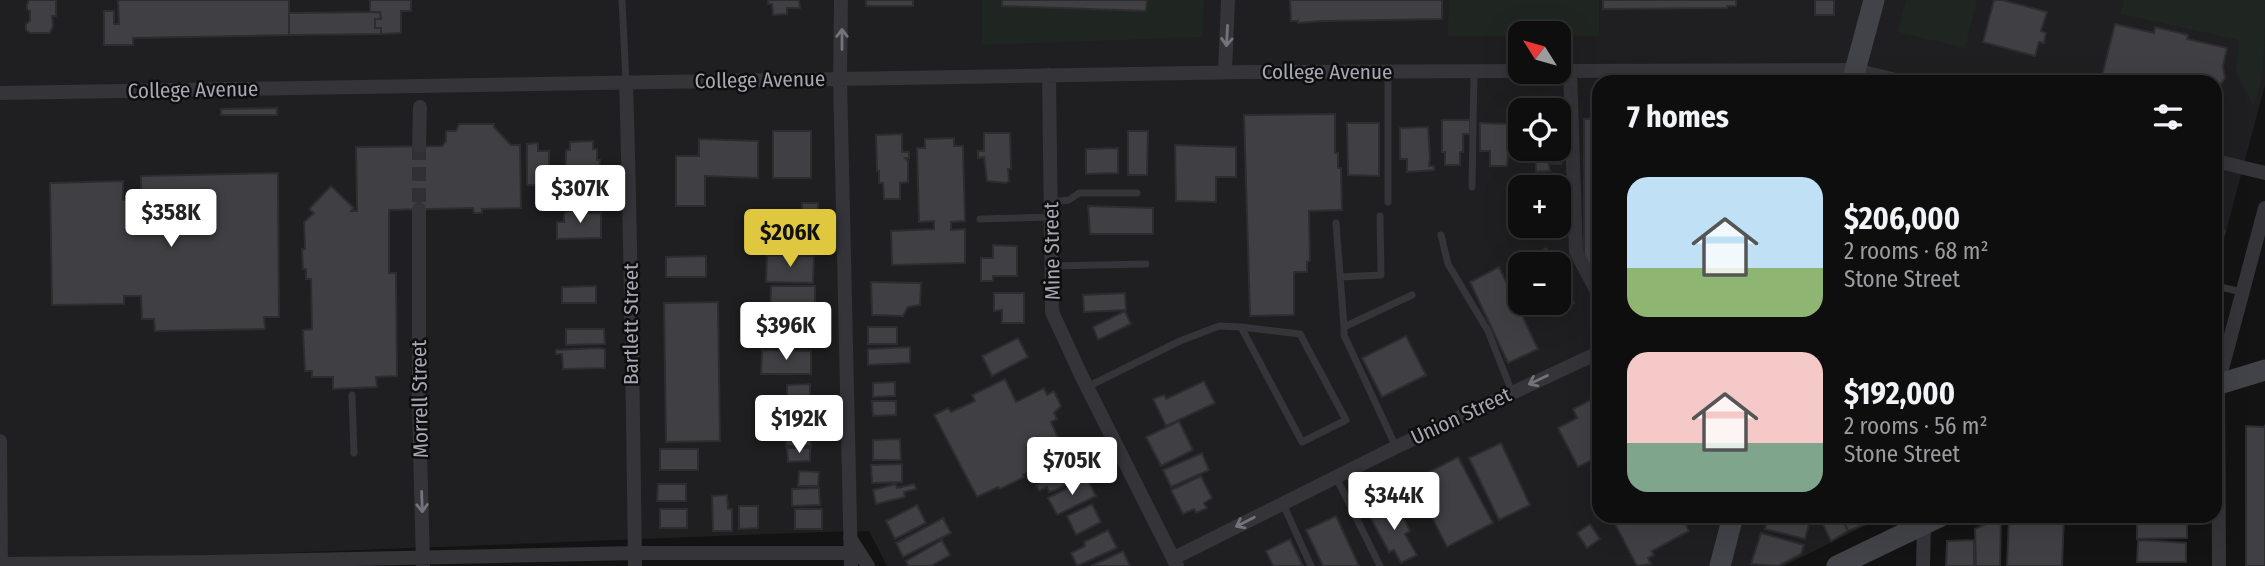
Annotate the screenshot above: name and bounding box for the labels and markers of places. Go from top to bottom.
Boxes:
pin: $307K [531,166,629,225]
pin: $358K [122,190,220,249]
pin: $206K [741,210,839,269]
pin: $396K [737,302,835,362]
pin: $192K [750,396,848,455]
pin: $705K [1023,438,1121,497]
pin: $344K [1345,472,1443,532]

